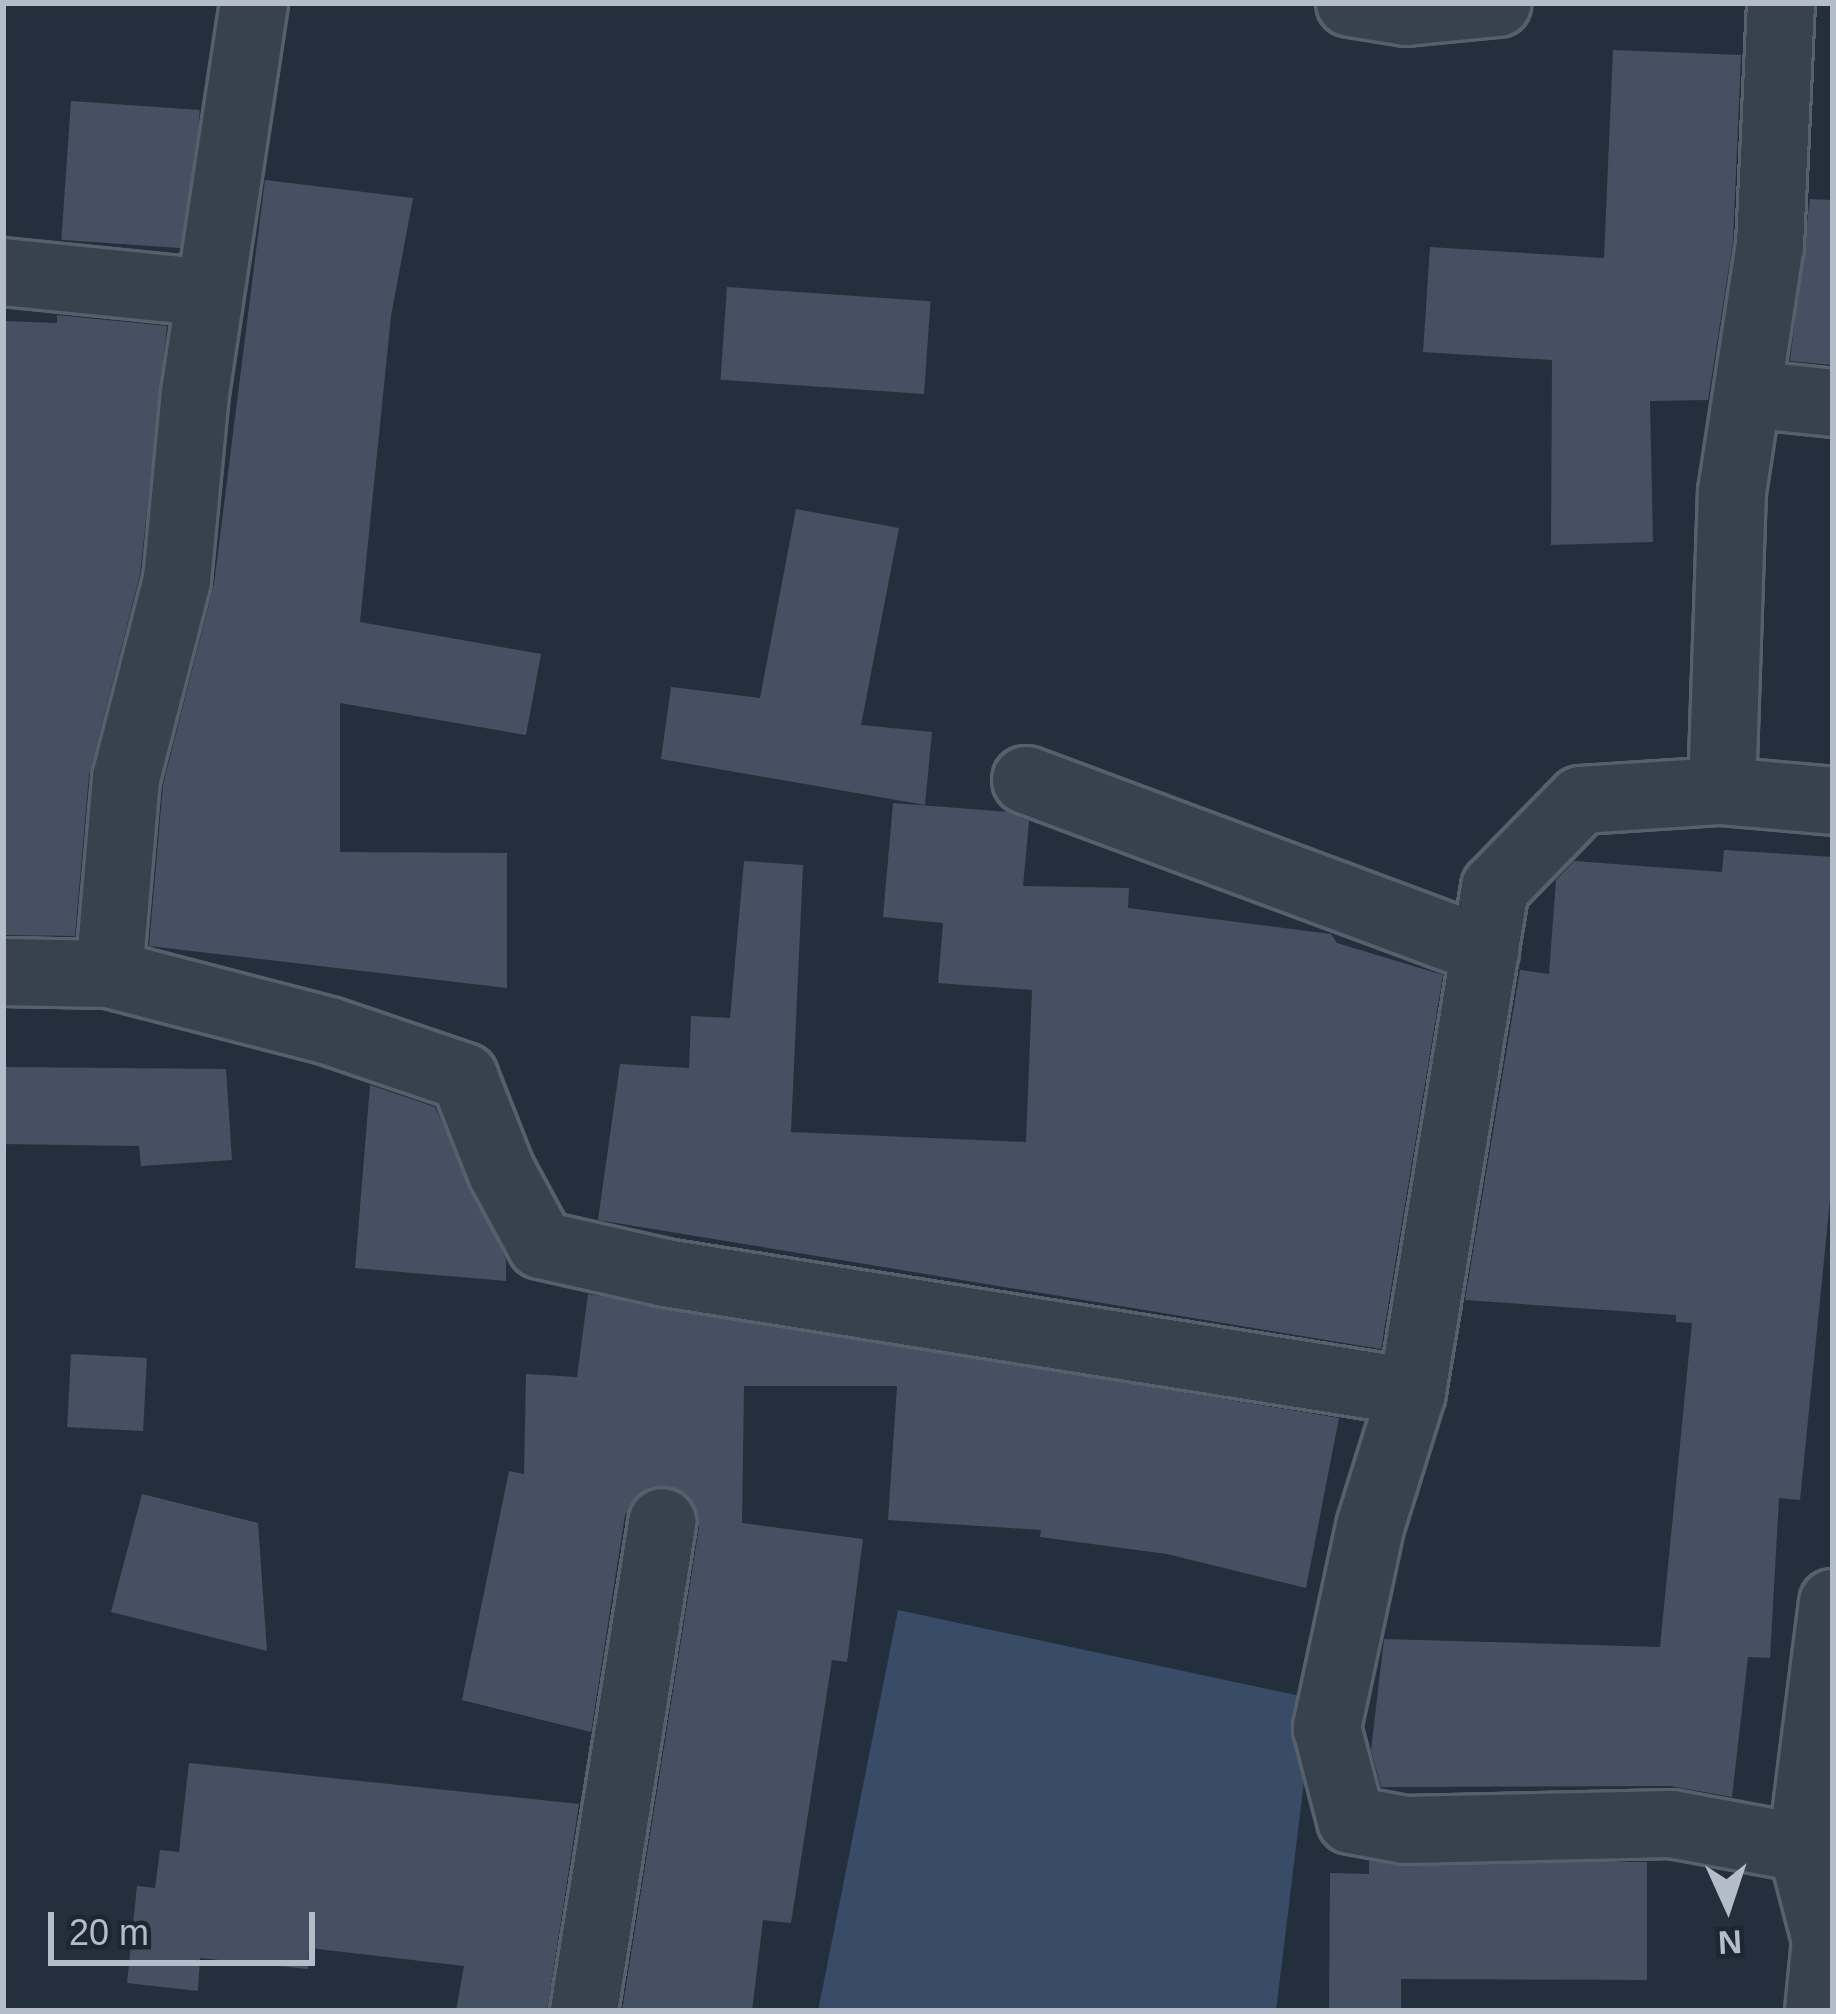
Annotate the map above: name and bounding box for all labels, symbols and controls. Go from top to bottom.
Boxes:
north arrow [1668,1846,1788,1966]
scale bar [54,1888,321,1962]
text: 20 m [69,1912,149,1953]
text: N [1717,1923,1743,1962]

